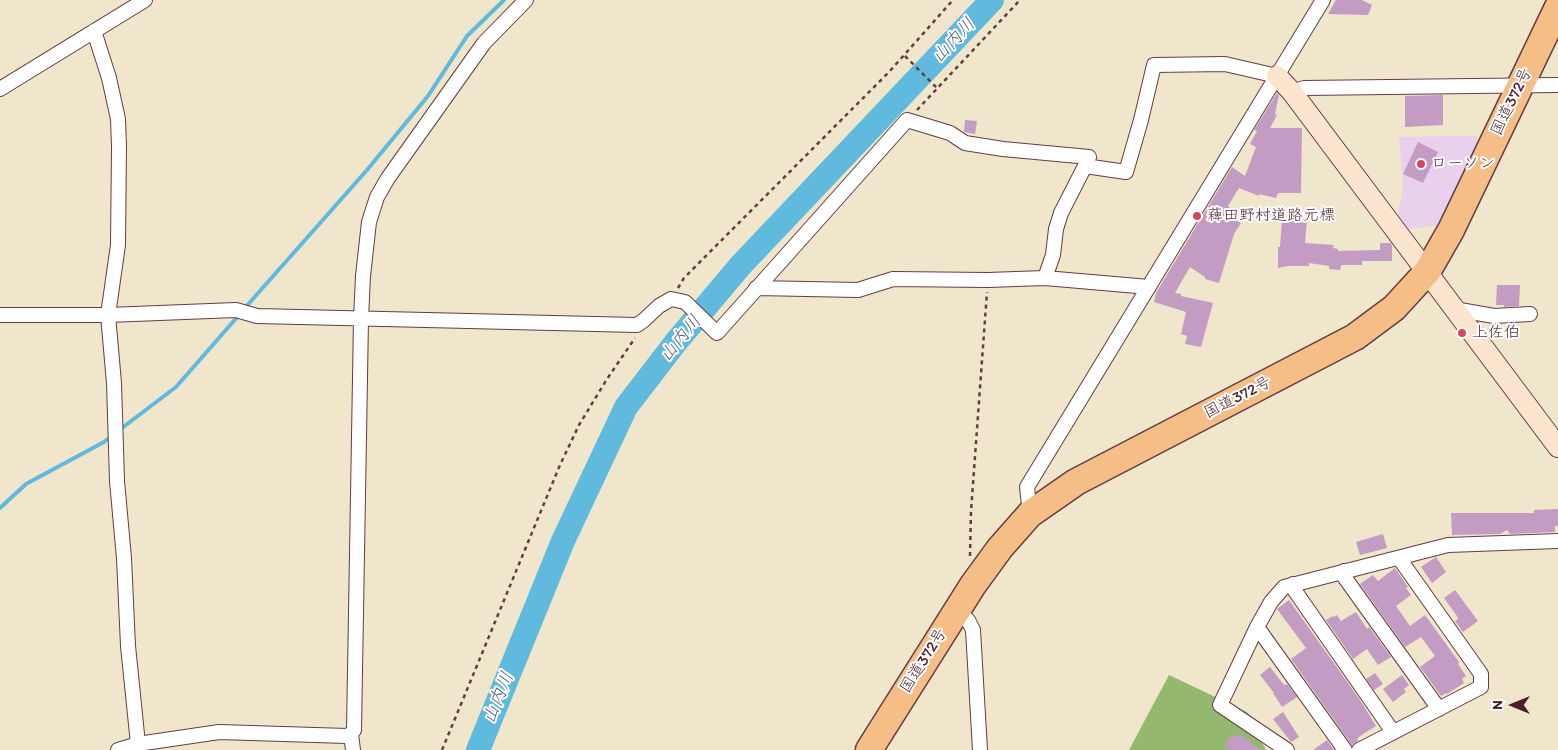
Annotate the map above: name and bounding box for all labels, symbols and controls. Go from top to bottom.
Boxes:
water label: 山内川 [928,14,980,68]
street label: 国道372号 [1487,65,1537,139]
place label: ローソン [1431,154,1495,174]
marker: ローソン [1415,158,1427,170]
place label: 薭田野村道路元標 [1207,206,1335,226]
marker: 薭田野村道路元標 [1191,210,1203,222]
water label: 山内川 [656,311,706,367]
place label: 上佐伯 [1472,323,1520,343]
marker: 上佐伯 [1456,327,1468,339]
street label: 国道372号 [1201,373,1275,423]
street label: 国道372号 [896,625,952,697]
water label: 山内川 [479,669,519,727]
north arrow [1488,680,1538,730]
text: N [1489,700,1506,710]

